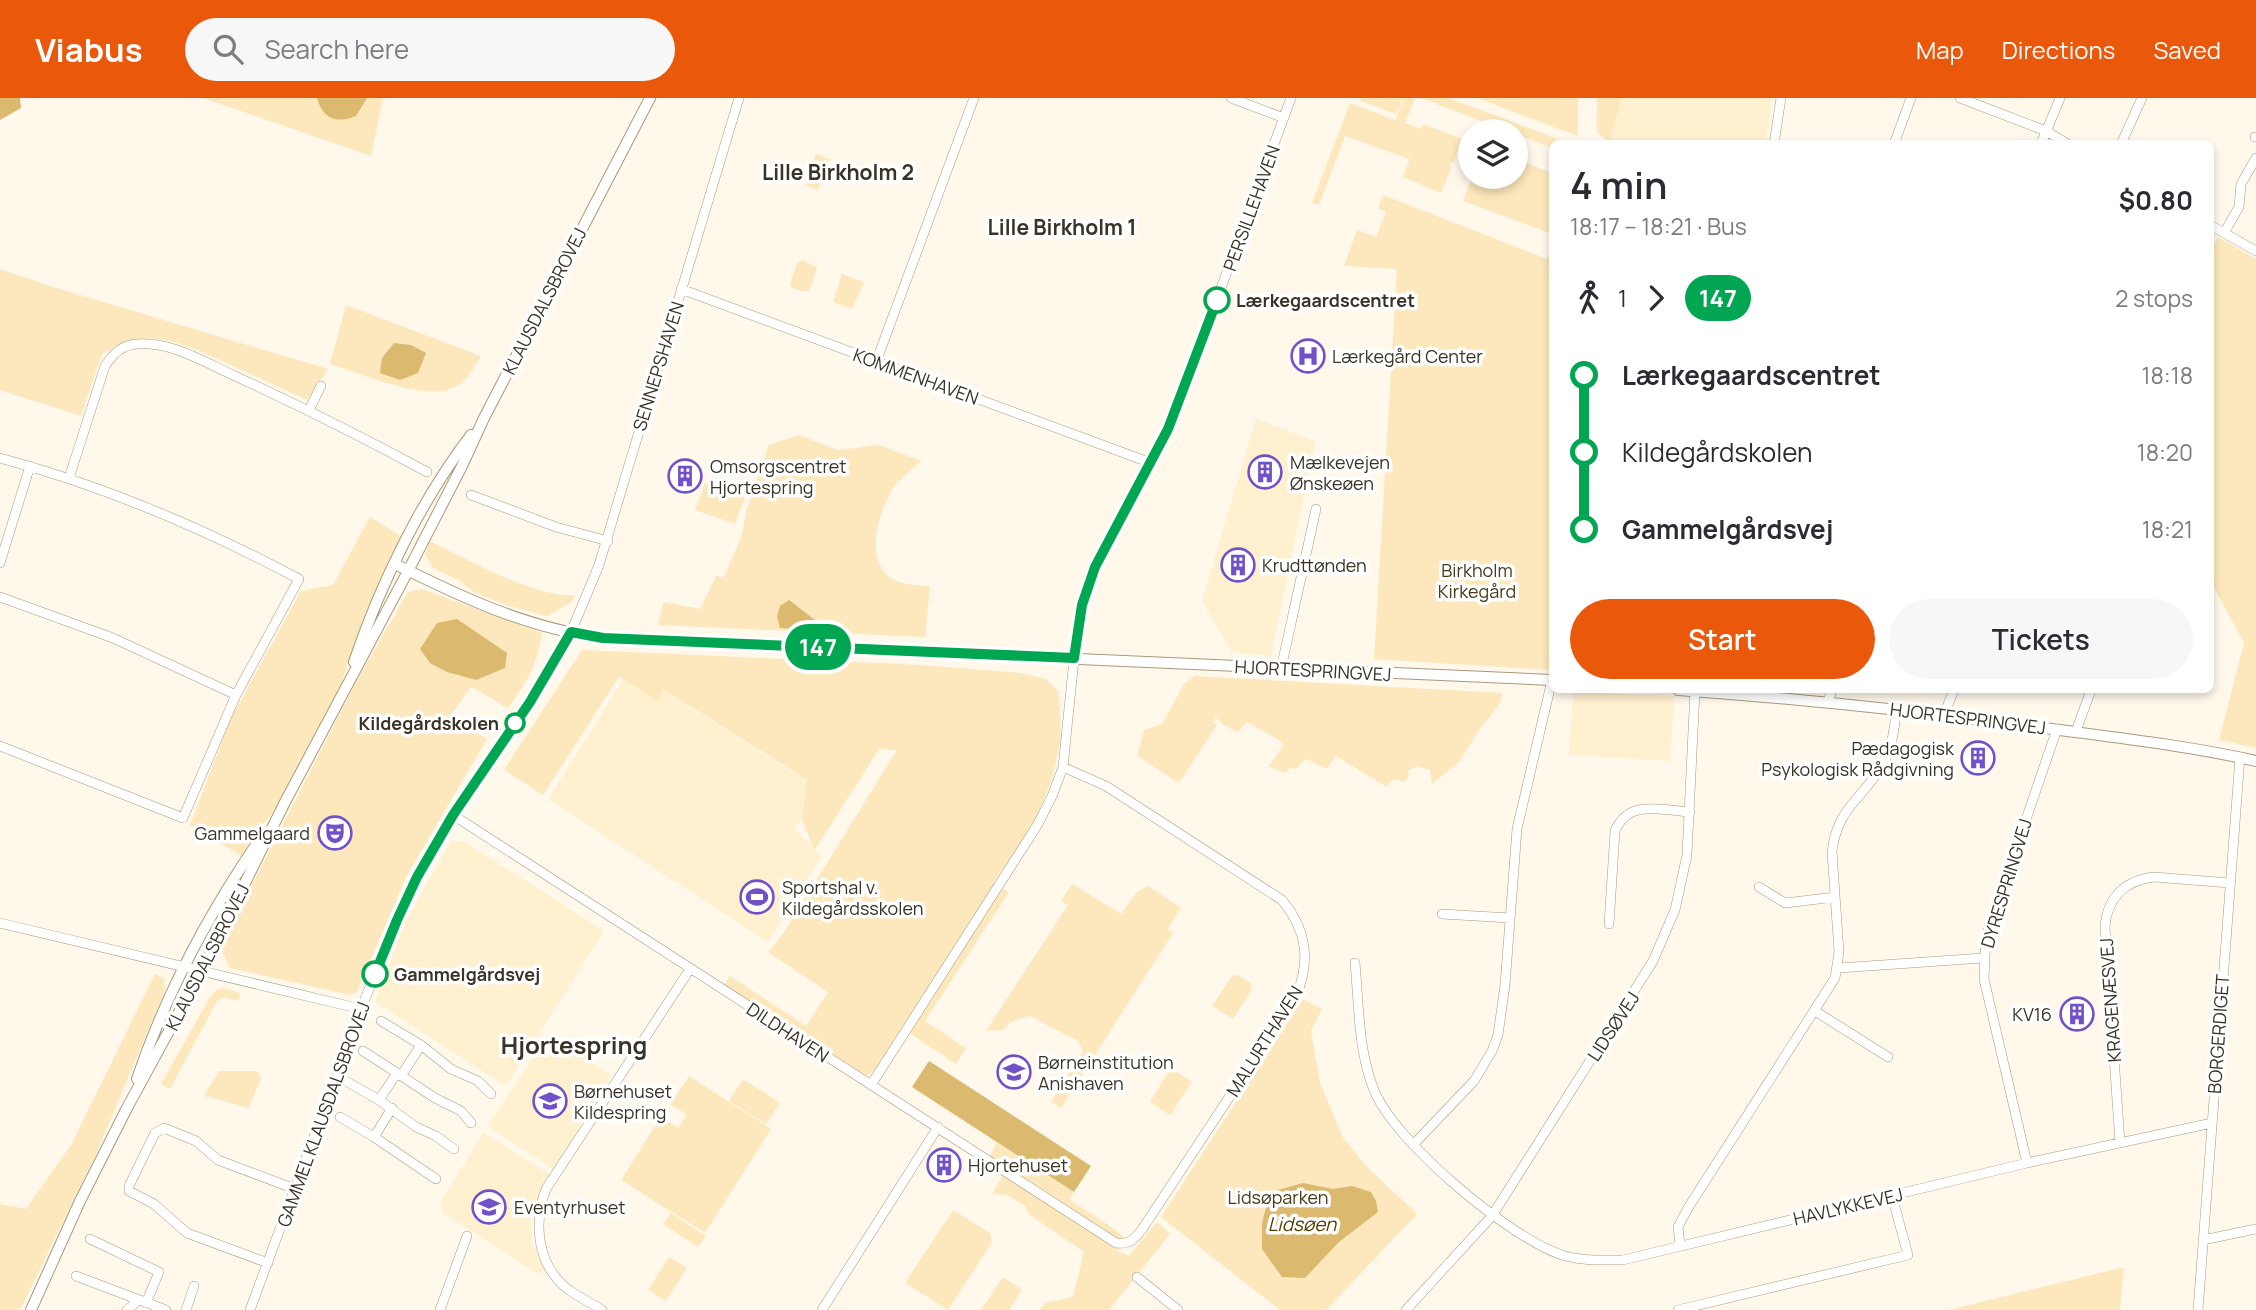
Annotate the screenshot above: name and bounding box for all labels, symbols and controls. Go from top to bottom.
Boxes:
search box [185,18,675,81]
text: Viabus [35,27,143,72]
icon: search [209,30,247,68]
text: Search here [265,31,409,67]
text: Map [1916,33,1964,66]
text: Directions [2002,33,2115,66]
text: Saved [2153,33,2221,66]
map controls [1458,119,1528,189]
button: layers [1458,119,1528,189]
street label: PERSILLEHAVEN [1217,142,1285,274]
district label: Lille Birkholm 2 [762,158,914,186]
text: 4 min [1570,158,1667,210]
text: $0.80 [2119,182,2193,218]
text: 18:17 – 18:21 · Bus [1570,210,1747,242]
district label: Lille Birkholm 1 [988,213,1136,241]
street label: KLAUSDALSBROVEJ [497,223,591,379]
icon: walk [1570,279,1608,317]
icon: forward [1637,279,1675,317]
text: 147 [1699,281,1737,314]
text: 1 [1618,282,1627,314]
text: 2 stops [2115,282,2193,314]
marker: Lærkegaardscentret [1204,287,1230,313]
place label: Lærkegaardscentret [1236,288,1415,312]
street label: SENNEPSHAVEN [627,298,689,434]
hospital icon: Lærkegård Center [1289,337,1327,375]
street label: KOMMENHAVEN [850,342,982,410]
place label: Lærkegård Center [1332,344,1483,368]
text: Lærkegaardscentret [1622,357,1881,393]
text: 18:18 [2141,359,2193,391]
text: Kildegårdskolen [1622,434,1813,470]
text: 18:20 [2137,436,2193,468]
place label: Mælkevejen Ønskeøen [1290,450,1390,495]
building icon: Mælkevejen Ønskeøen [1246,453,1284,491]
place label: Omsorgscentret Hjortespring [710,454,847,499]
building icon: Omsorgscentret Hjortespring [666,457,704,495]
text: Gammelgårdsvej [1622,511,1833,547]
text: 18:21 [2142,513,2193,545]
building icon: Krudttønden [1219,546,1257,584]
place label: Krudttønden [1262,553,1367,577]
park label: Birkholm Kirkegård [1438,558,1516,603]
button: Start [1570,599,1875,679]
button: Tickets [1889,599,2193,679]
line badge: 147 [778,624,858,670]
text: 147 [799,630,837,663]
street label: HJORTESPRINGVEJ [1234,654,1392,686]
street label: HJORTESPRINGVEJ [1889,697,2047,739]
place label: Kildegårdskolen [358,711,499,735]
marker: Kildegårdskolen [505,713,525,733]
place label: Pædagogisk Psykologisk Rådgivning [1761,736,1955,781]
building icon: Pædagogisk Psykologisk Rådgivning [1959,739,1997,777]
theatre icon: Gammelgaard [316,814,354,852]
street label: DYRESPRINGVEJ [1975,815,2037,951]
place label: Gammelgaard [194,821,310,845]
place label: Sportshal v. Kildegårdsskolen [782,875,923,920]
sports icon: Sportshal v. Kildegårdsskolen [738,878,776,916]
street label: KLAUSDALSBROVEJ [160,879,254,1035]
street label: KRAGENÆSVEJ [2094,937,2126,1063]
marker: Gammelgårdsvej [362,961,388,987]
place label: Gammelgårdsvej [394,962,540,986]
street label: BORGERDIGET [2202,973,2234,1095]
street label: MALURTHAVEN [1220,981,1308,1101]
street label: LIDSØVEJ [1582,987,1644,1065]
building icon: KV16 [2058,995,2096,1033]
street label: DILDHAVEN [742,996,834,1068]
street label: GAMMEL KLAUSDALSBROVEJ [271,998,375,1230]
place label: KV16 [2012,1002,2052,1026]
district label: Hjortespring [501,1028,647,1061]
place label: Børneinstitution Anishaven [1038,1050,1174,1095]
school or university icon: Børneinstitution Anishaven [995,1053,1033,1091]
place label: Børnehuset Kildespring [574,1079,672,1124]
school or university icon: Børnehuset Kildespring [531,1082,569,1120]
building icon: Hjortehuset [925,1146,963,1184]
place label: Hjortehuset [968,1153,1068,1177]
street label: HAVLYKKEVEJ [1791,1182,1905,1230]
park label: Lidsøparken [1228,1185,1329,1209]
school or university icon: Eventyrhuset [470,1188,508,1226]
place label: Eventyrhuset [514,1195,625,1219]
water label: Lidsøen [1268,1211,1337,1237]

